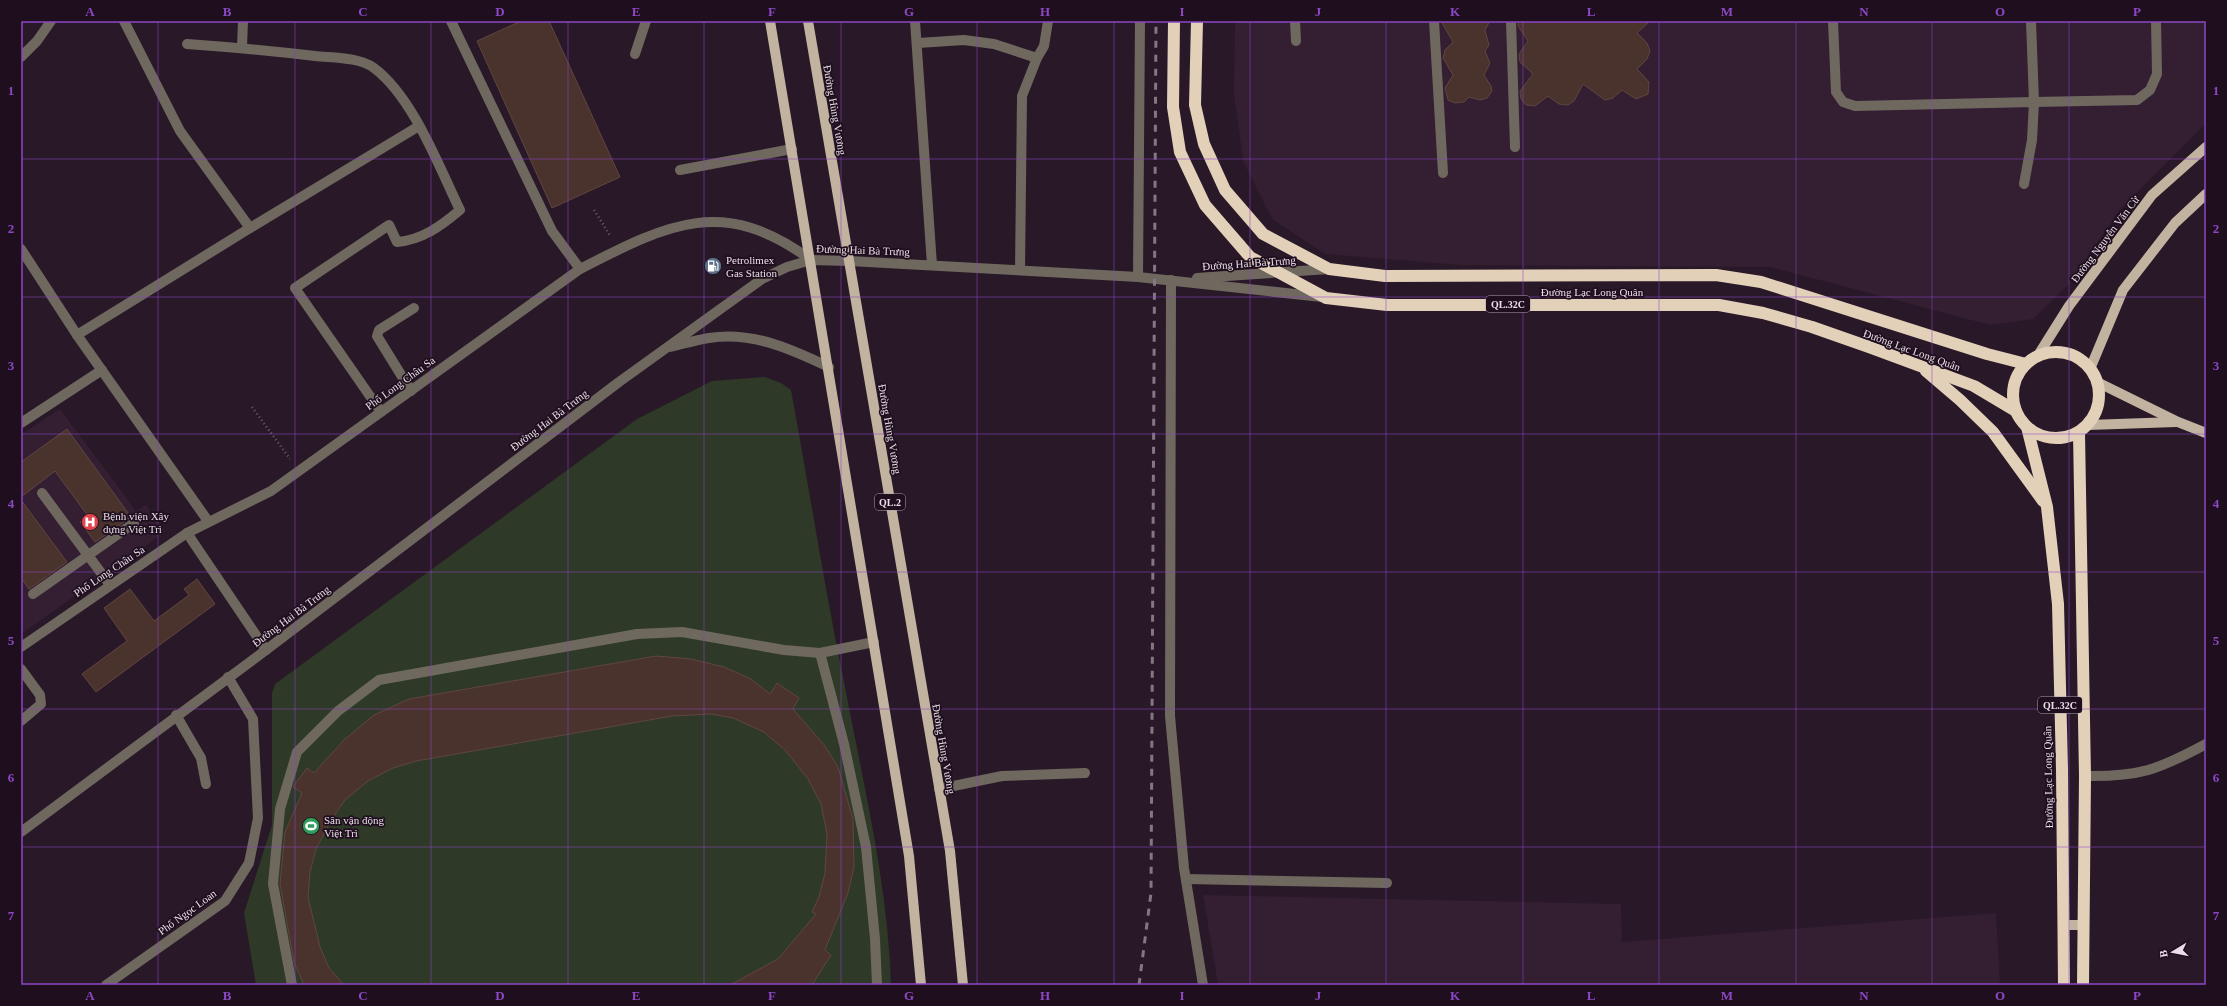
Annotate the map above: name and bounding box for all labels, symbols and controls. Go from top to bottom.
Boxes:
text: A [85,4,95,19]
text: B [223,4,232,19]
text: C [358,4,368,19]
text: D [495,4,505,19]
text: E [632,4,640,19]
text: F [768,4,776,19]
text: G [904,4,914,19]
text: H [1040,4,1050,19]
text: I [1179,4,1185,19]
text: J [1315,4,1322,19]
text: K [1450,4,1461,19]
text: L [1587,4,1596,19]
text: M [1721,4,1733,19]
text: N [1859,4,1869,19]
text: O [1995,4,2005,19]
text: P [2133,4,2141,19]
street label: Đường Hùng Vương [821,64,849,156]
text: 1 [8,83,14,98]
text: 1 [2213,83,2219,98]
street label: Đường Nguyễn Văn Cừ [2069,193,2142,285]
text: 2 [8,221,14,236]
text: 2 [2213,221,2219,236]
street label: Đường Hai Bà Trưng [816,242,911,258]
place label: Petrolimex Gas Station [726,254,778,279]
street label: Đường Hai Bà Trưng [1202,254,1297,272]
fuel station icon: Petrolimex Gas Station [703,256,723,276]
street label: Đường Lạc Long Quân [1541,286,1644,298]
road number: QL.32C [1486,296,1530,312]
street label: Đường Lạc Long Quân [1862,327,1963,373]
street label: Phố Long Châu Sa [363,354,437,412]
text: 3 [8,358,15,373]
text: 3 [2213,358,2220,373]
street label: Đường Hùng Vương [876,383,904,475]
street label: Đường Hai Bà Trưng [508,387,590,453]
road number: QL.2 [875,494,905,510]
text: 4 [8,496,15,511]
text: 4 [2213,496,2220,511]
place label: Bệnh viện Xây dựng Việt Trì [103,510,169,535]
hospital icon: Bệnh viện Xây dựng Việt Trì [80,512,100,532]
street label: Phố Long Châu Sa [71,543,147,599]
street label: Đường Hai Bà Trưng [250,583,332,649]
text: 5 [8,633,15,648]
text: 5 [2213,633,2220,648]
road number: QL.32C [2038,697,2082,713]
street label: Đường Hùng Vương [930,703,958,795]
street label: Đường Lạc Long Quân [2041,725,2055,828]
text: 6 [8,770,15,785]
text: 6 [2213,770,2220,785]
place label: Sân vận động Việt Trì [324,814,384,839]
sports icon: Sân vận động Việt Trì [301,816,321,836]
street label: Phố Ngọc Loan [156,887,219,937]
text: 7 [8,908,15,923]
text: 7 [2213,908,2220,923]
north arrow [2153,932,2193,972]
text: B [2156,948,2170,958]
text: A [85,988,95,1003]
text: B [223,988,232,1003]
text: C [358,988,368,1003]
text: D [495,988,505,1003]
text: E [632,988,640,1003]
text: F [768,988,776,1003]
text: G [904,988,914,1003]
text: H [1040,988,1050,1003]
text: I [1179,988,1185,1003]
text: J [1315,988,1322,1003]
text: K [1450,988,1461,1003]
text: L [1587,988,1596,1003]
text: M [1721,988,1733,1003]
text: N [1859,988,1869,1003]
text: O [1995,988,2005,1003]
text: P [2133,988,2141,1003]

